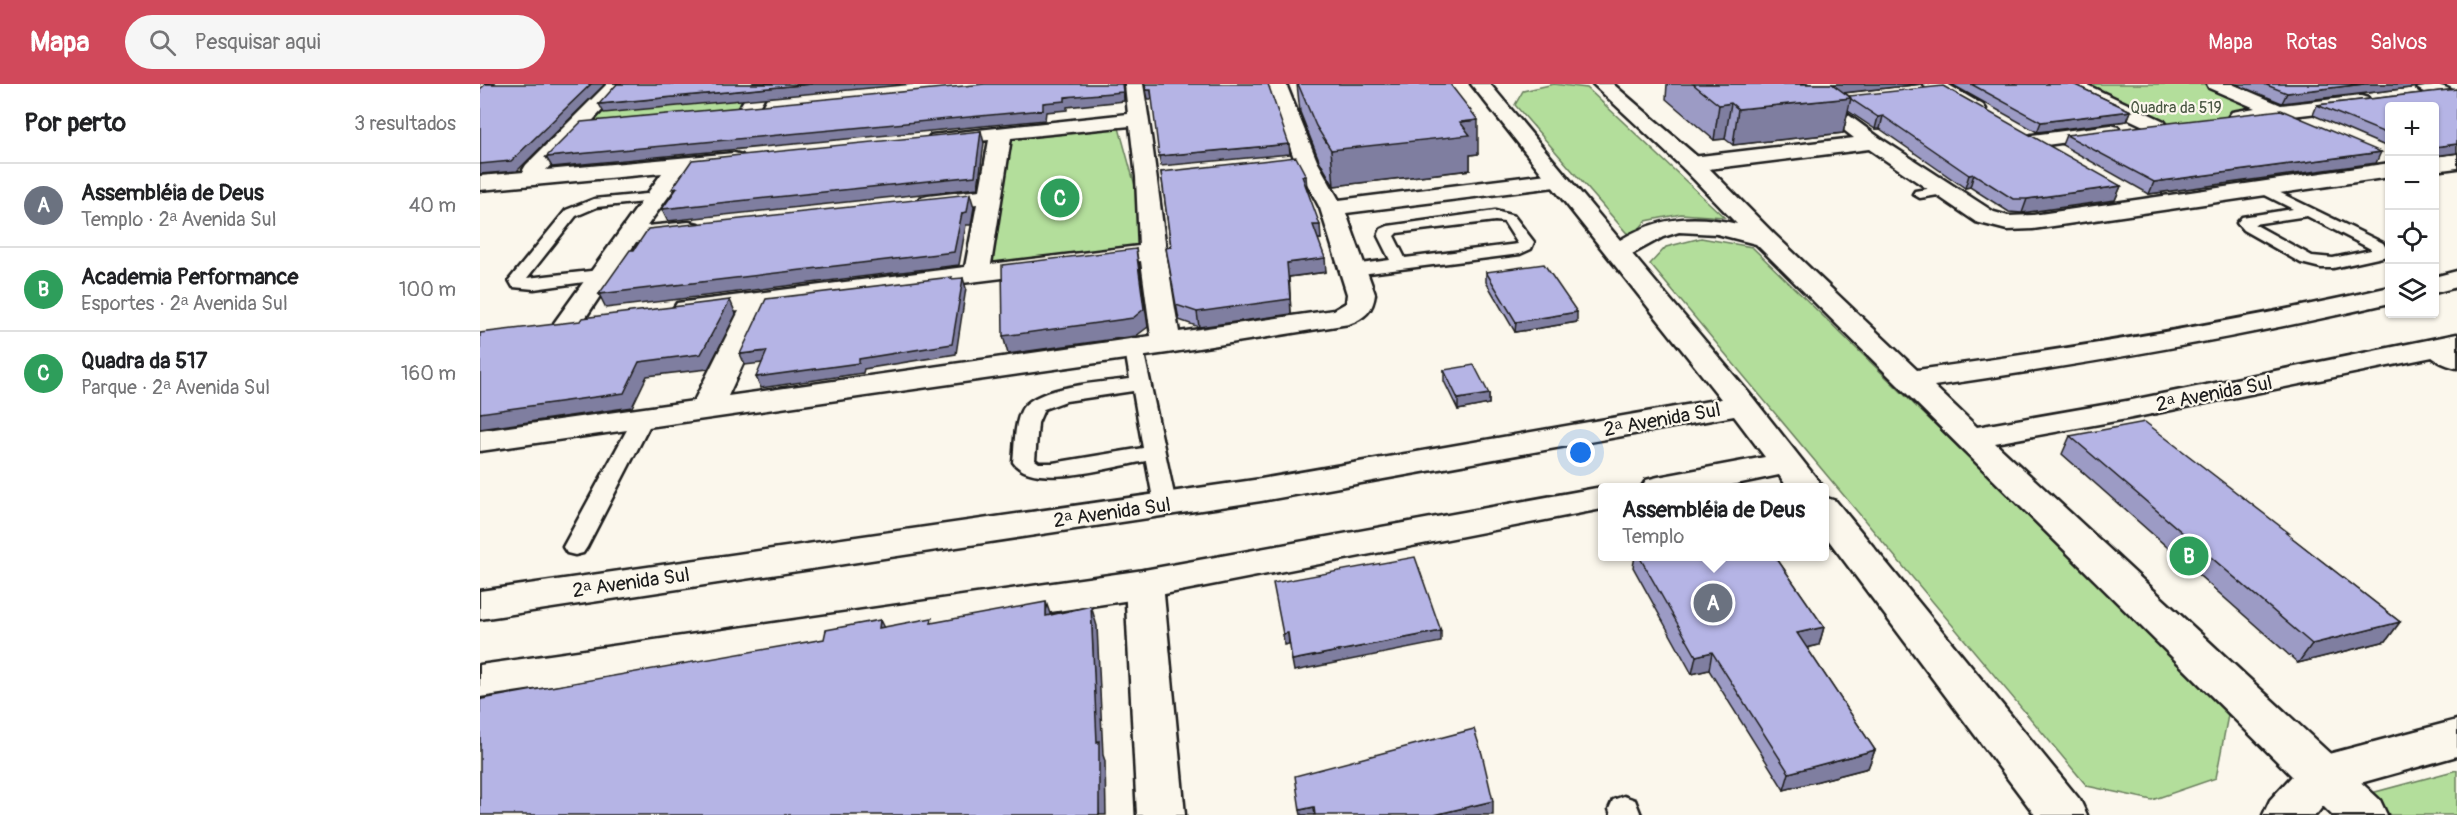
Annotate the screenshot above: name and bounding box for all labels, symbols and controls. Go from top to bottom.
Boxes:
search box [125,15,545,69]
text: Mapa [30,25,89,60]
icon: search [146,26,179,59]
text: Pesquisar aqui [194,28,321,56]
text: Mapa [2208,29,2253,56]
text: Rotas [2286,29,2337,56]
text: Salvos [2370,29,2427,56]
park label: Quadra da 519 [2130,98,2222,118]
map controls [2385,102,2439,318]
button: + [2385,102,2439,156]
text: Por perto [24,107,126,139]
text: 3 resultados [354,111,456,136]
button: − [2385,156,2439,210]
pin: C [1040,176,1080,220]
text: Assembléia de Deus [81,179,264,207]
text: A [37,193,50,218]
text: 40 m [409,193,456,218]
text: Templo · 2ᵃ Avenida Sul [81,207,276,232]
button: locate [2385,210,2439,264]
text: Academia Performance [81,263,298,291]
button: layers [2385,264,2439,318]
text: B [38,277,49,302]
text: 100 m [399,277,456,302]
text: Esportes · 2ᵃ Avenida Sul [81,291,288,316]
text: Quadra da 517 [81,347,207,375]
text: C [37,361,50,386]
text: 160 m [401,361,456,386]
street label: 2ᵃ Avenida Sul [2154,370,2274,417]
text: Parque · 2ᵃ Avenida Sul [81,375,270,400]
street label: 2ᵃ Avenida Sul [1602,397,1722,442]
your location [1566,438,1595,467]
popup [1598,483,1829,561]
street label: 2ᵃ Avenida Sul [1052,492,1172,533]
text: Assembléia de Deus [1622,496,1805,524]
text: Templo [1622,524,1684,549]
pin: B [2170,534,2208,578]
street label: 2ᵃ Avenida Sul [571,562,691,603]
pin: A [1694,580,1732,626]

